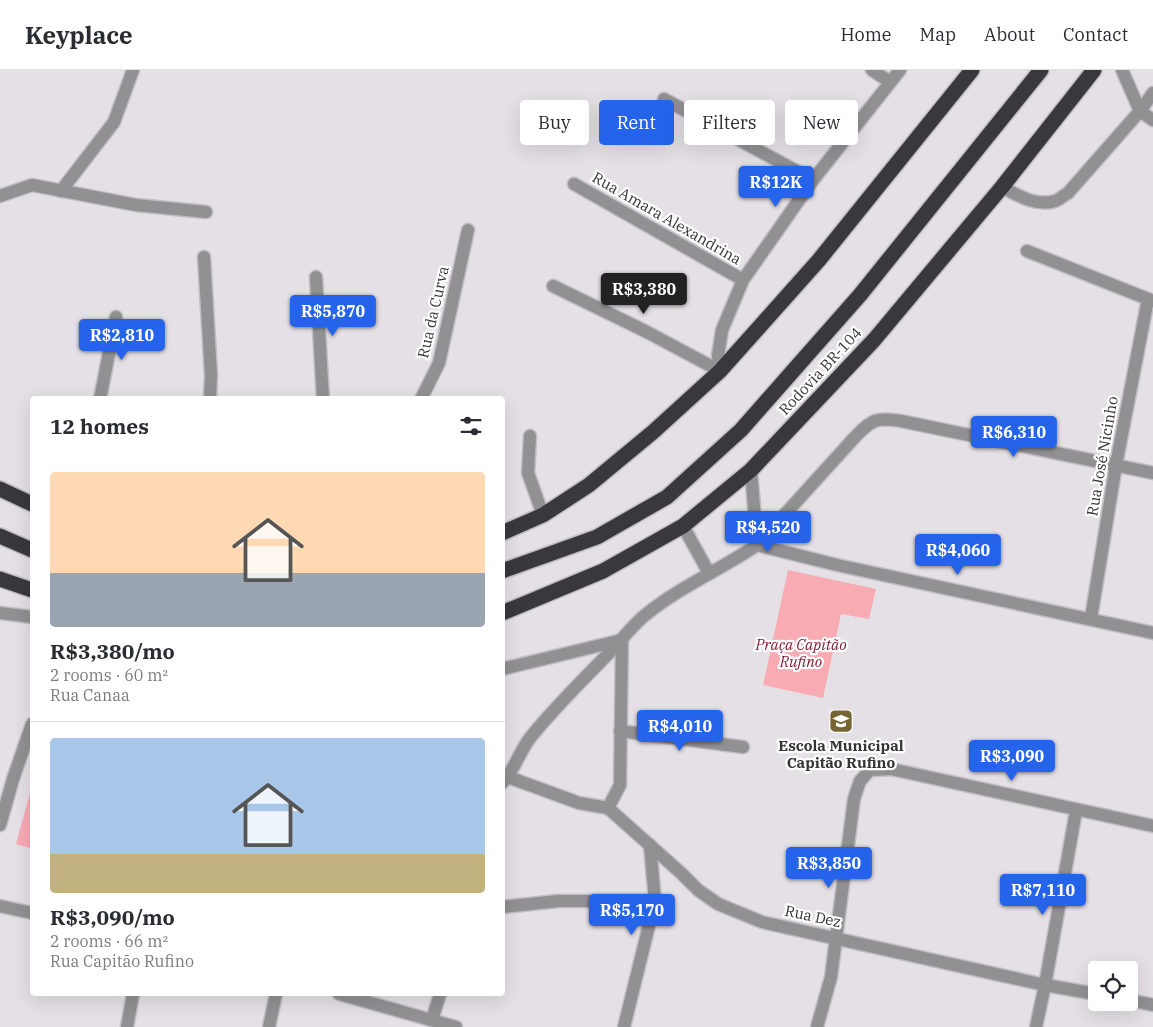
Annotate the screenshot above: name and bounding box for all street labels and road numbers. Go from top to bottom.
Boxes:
street label: Rua Amara Alexandrina [589,168,745,268]
street label: Rua da Curva [413,264,453,360]
street label: Rodovia BR-104 [775,323,865,419]
street label: Rua José Nicinho [1082,395,1122,517]
street label: Rua Dez [783,901,843,931]

